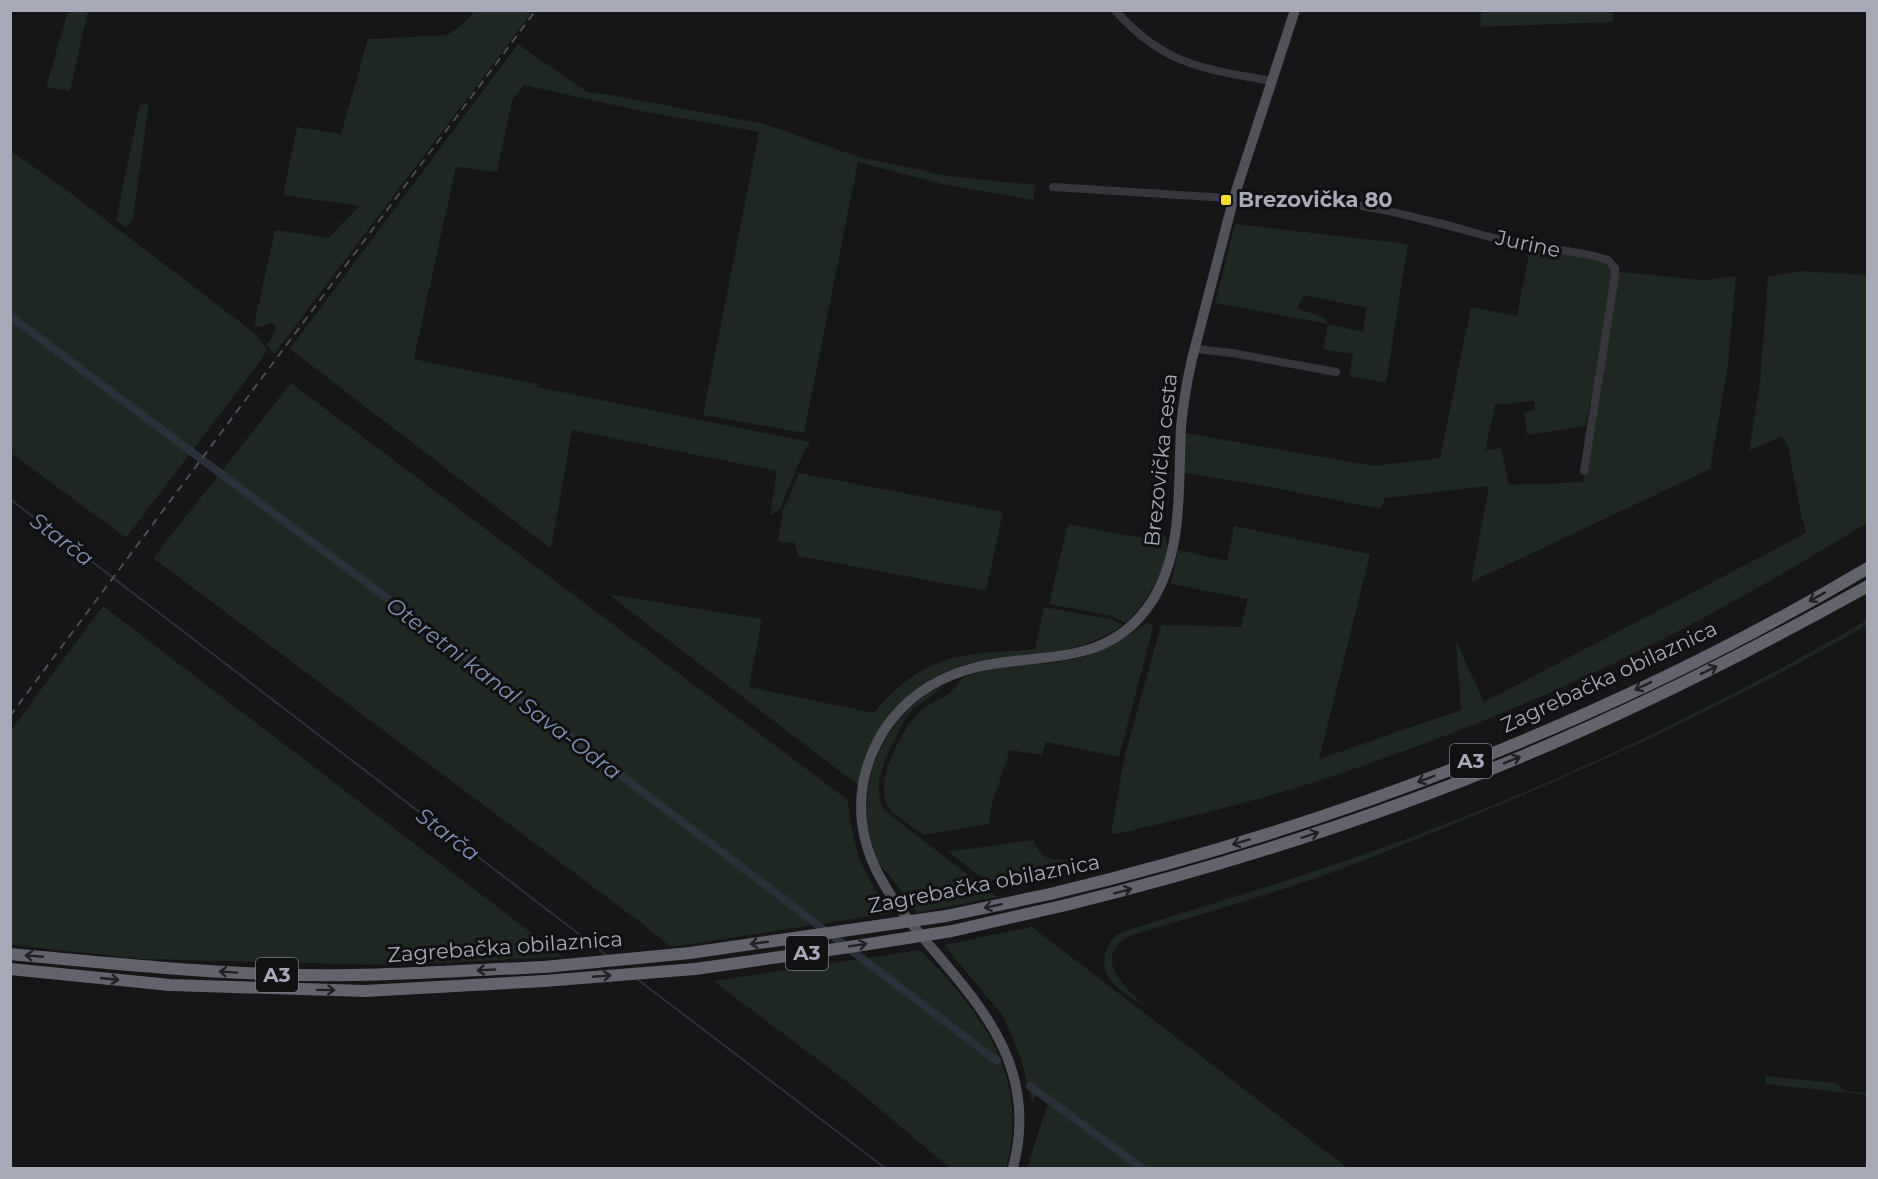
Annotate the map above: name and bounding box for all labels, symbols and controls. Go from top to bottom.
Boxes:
place label: Brezovička 80 [1238,187,1393,212]
marker: Brezovička 80 [1219,193,1233,207]
street label: Jurine [1493,224,1563,263]
street label: Brezovička cesta [1139,372,1182,548]
water label: Starča [25,507,99,572]
water label: Oteretni kanal Sava-Odra [381,591,626,786]
one-way arrow [1809,591,1826,603]
street label: Zagrebačka obilaznica [1497,615,1721,738]
one-way arrow [1699,664,1717,676]
one-way arrow [1635,680,1653,692]
road number: A3 [1450,744,1492,778]
one-way arrow [1503,754,1521,765]
one-way arrow [1417,774,1435,785]
water label: Starča [411,802,485,867]
one-way arrow [1300,829,1319,840]
one-way arrow [1232,837,1251,848]
street label: Zagrebačka obilaznica [866,849,1102,918]
one-way arrow [1113,884,1132,896]
one-way arrow [984,901,1003,912]
street label: Zagrebačka obilaznica [387,926,623,967]
road number: A3 [786,936,828,970]
one-way arrow [750,938,769,949]
one-way arrow [848,940,868,951]
one-way arrow [24,950,44,961]
road number: A3 [256,958,298,992]
one-way arrow [476,964,496,975]
one-way arrow [219,966,239,977]
one-way arrow [592,970,612,981]
one-way arrow [100,974,120,985]
one-way arrow [316,984,336,996]

